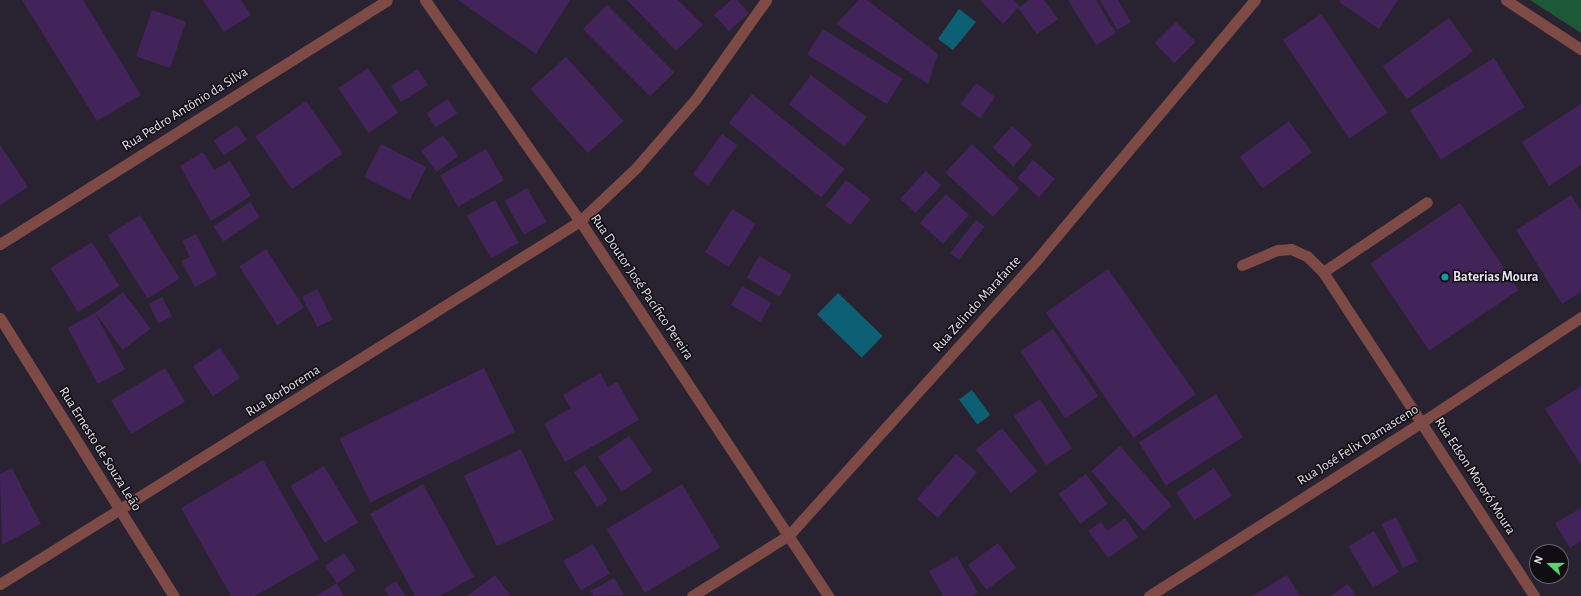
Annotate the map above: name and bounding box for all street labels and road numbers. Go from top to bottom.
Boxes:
street label: Rua Pedro Antônio da Silva [119,63,251,155]
street label: Rua Doutor José Pacífico Pereira [587,211,697,363]
street label: Rua Zelindo Marafante [929,252,1025,356]
street label: Rua Borborema [243,361,323,421]
street label: Rua Ernesto de Souza Leão [55,384,145,514]
street label: Rua José Felix Damasceno [1294,401,1422,489]
street label: Rua Edson Mororó Moura [1431,414,1519,538]

